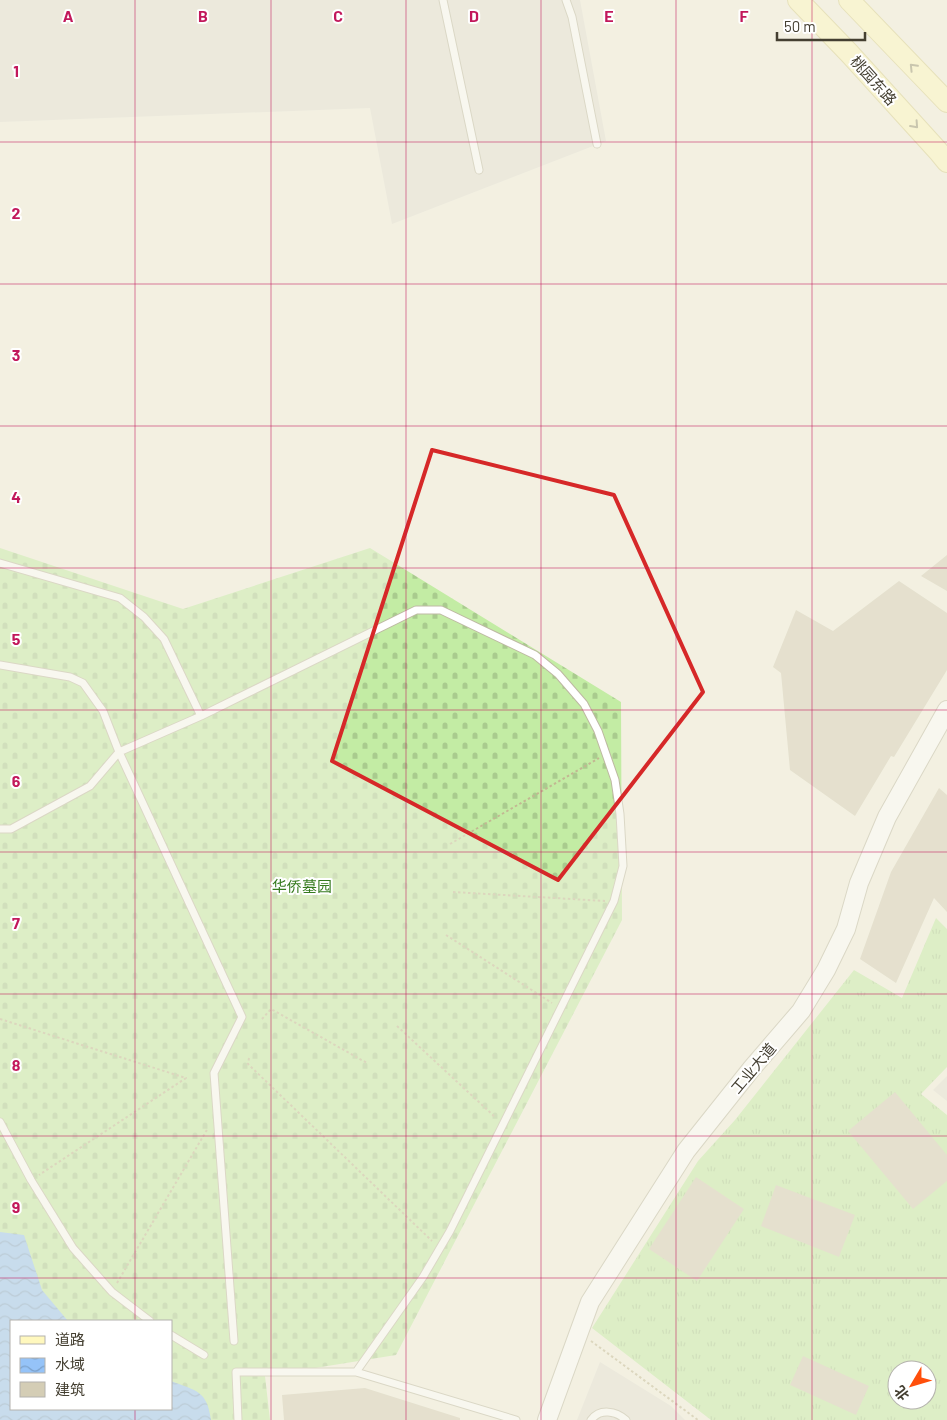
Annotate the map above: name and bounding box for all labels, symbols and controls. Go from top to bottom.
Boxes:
text: A [63,6,74,25]
text: B [198,6,208,25]
text: C [333,6,343,25]
text: D [469,6,479,25]
text: E [604,6,614,25]
text: F [740,6,749,25]
scale bar [777,10,864,42]
text: 50 m [784,17,816,35]
street label: 桃园东路 [847,52,901,108]
text: 1 [13,61,19,80]
one-way arrow [910,63,919,72]
one-way arrow [909,119,918,128]
text: 2 [12,203,21,222]
text: 3 [12,345,20,364]
text: 4 [11,487,21,506]
text: 5 [12,629,21,648]
text: 6 [12,771,21,790]
park label: 华侨墓园 [272,877,332,895]
text: 7 [12,913,20,932]
street label: 工业大道 [727,1039,779,1097]
text: 8 [12,1055,21,1074]
text: 9 [12,1197,20,1216]
legend [10,1320,172,1410]
text: 道路 [55,1330,85,1348]
text: 水域 [55,1355,85,1373]
north arrow [887,1360,937,1410]
text: 建筑 [55,1380,85,1398]
text: 北 [890,1383,912,1404]

